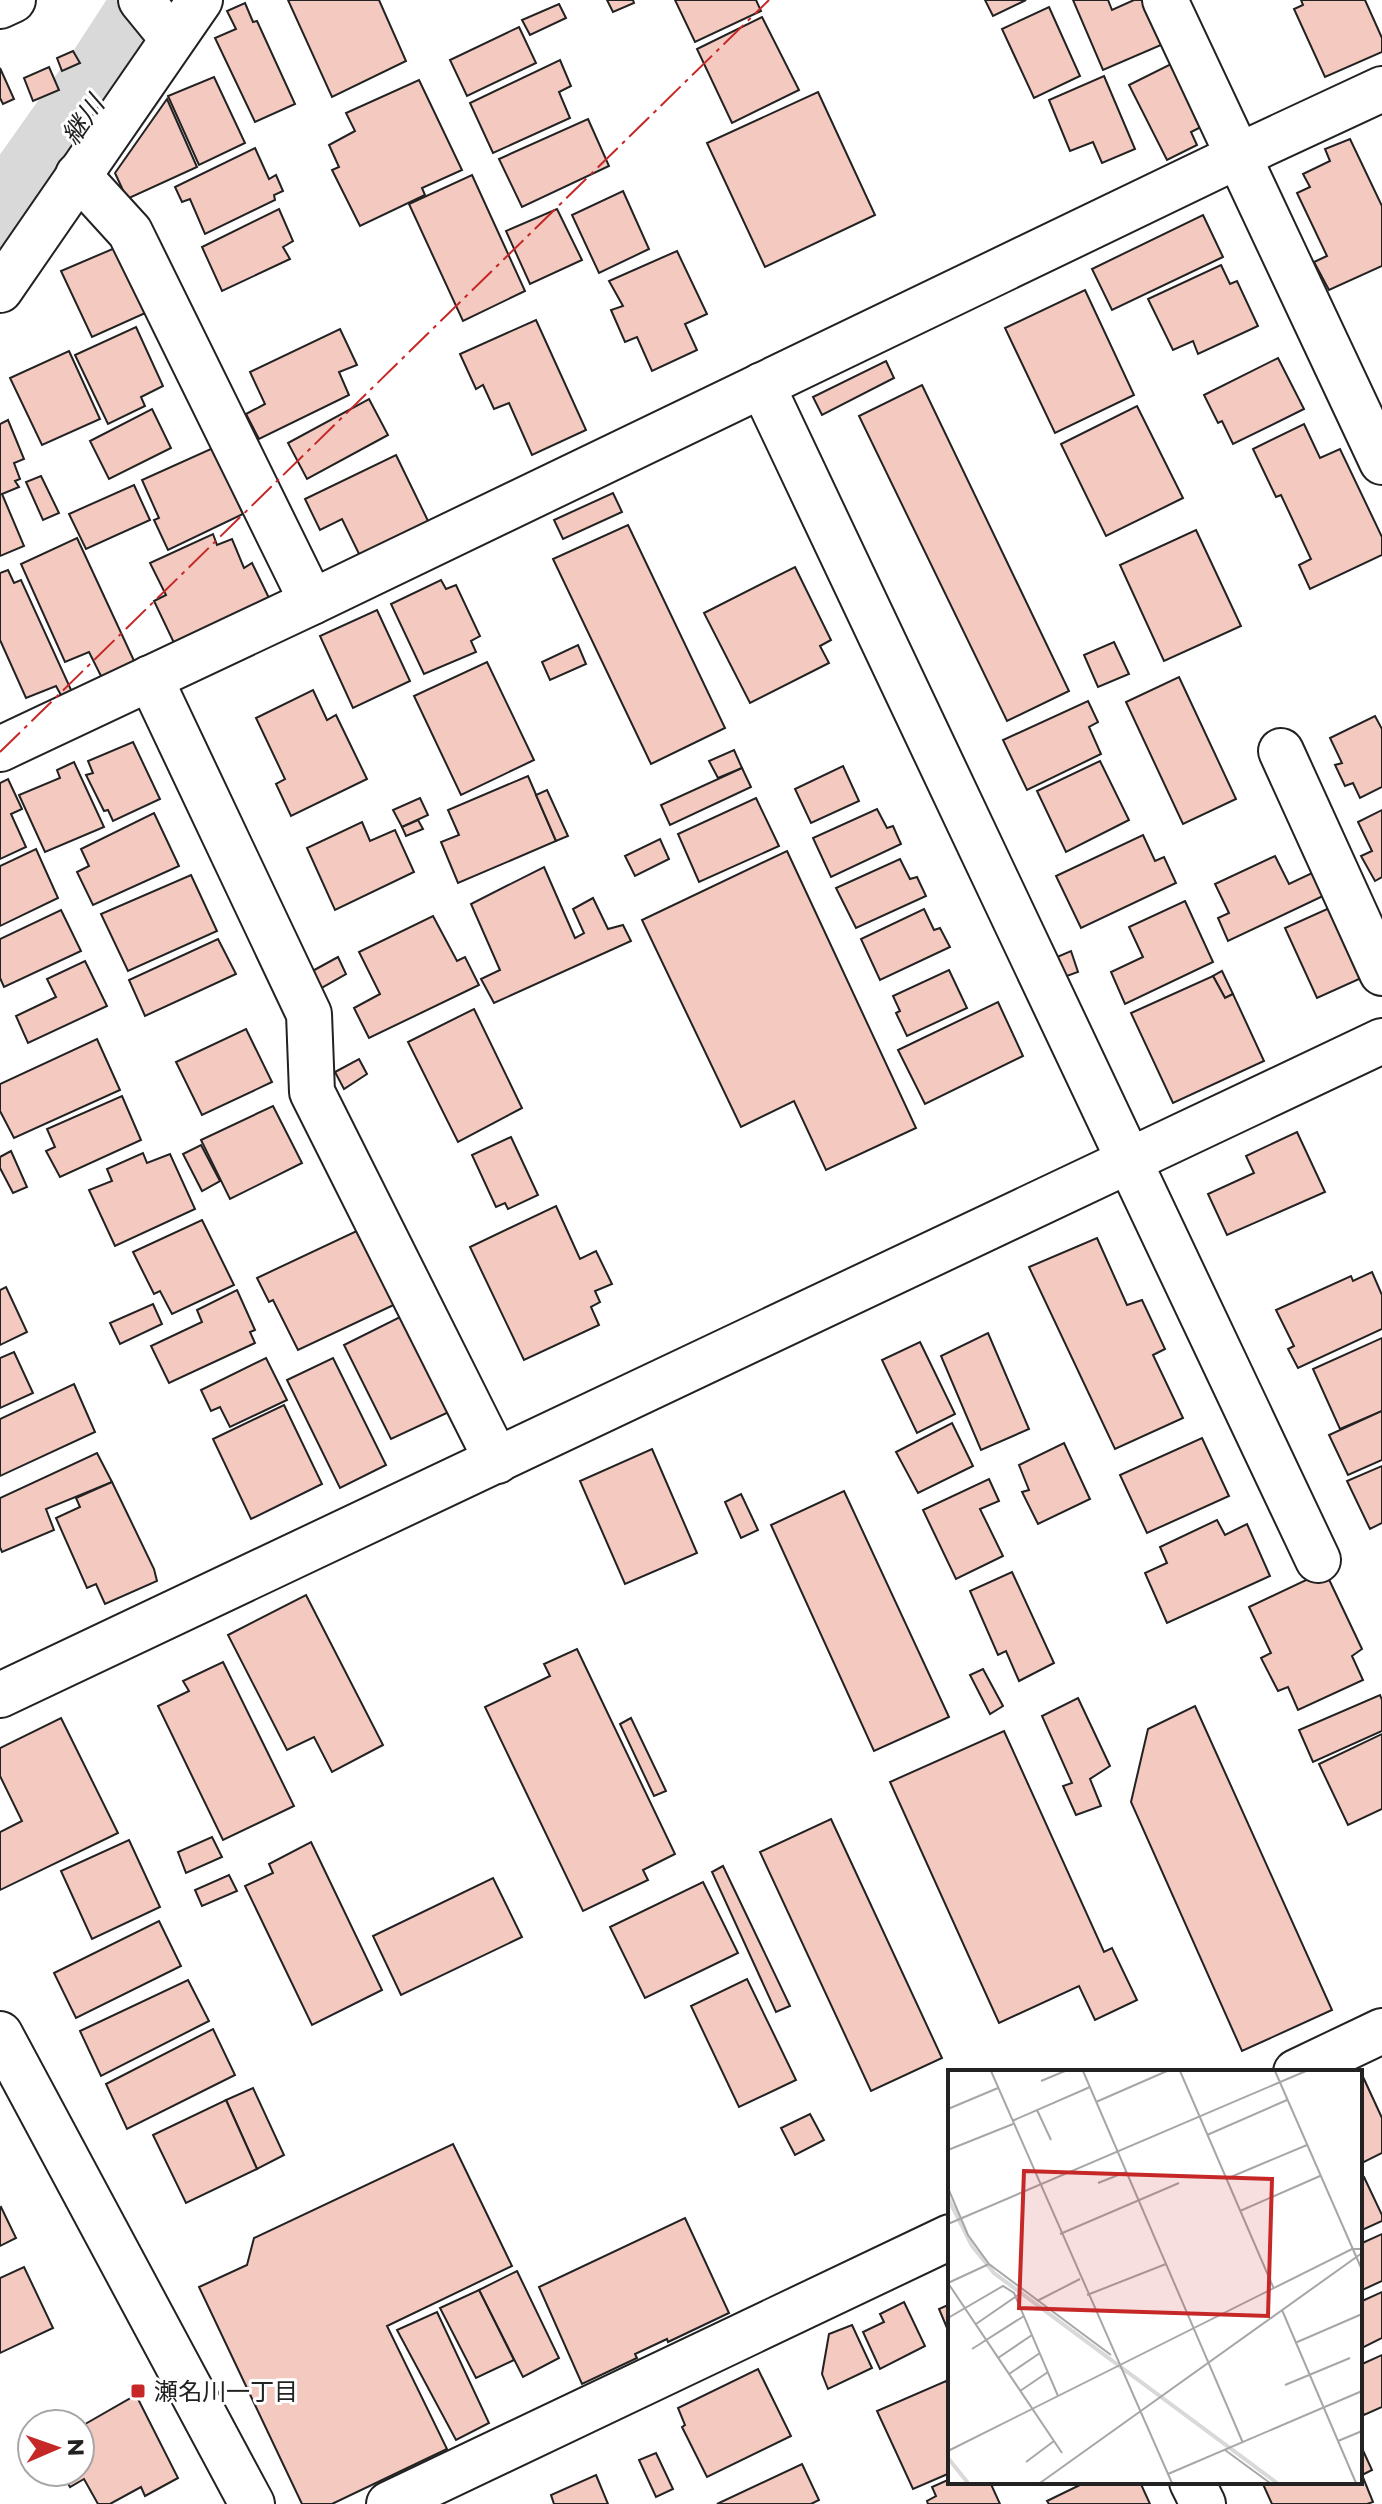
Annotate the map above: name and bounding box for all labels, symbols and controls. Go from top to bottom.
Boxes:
water label: 継川 [55,87,113,150]
inset map [948,2070,1362,2484]
place label: 瀬名川一丁目 [154,2377,298,2406]
marker: 瀬名川一丁目 [129,2382,147,2400]
north arrow [16,2408,96,2488]
text: N [62,2438,89,2457]

